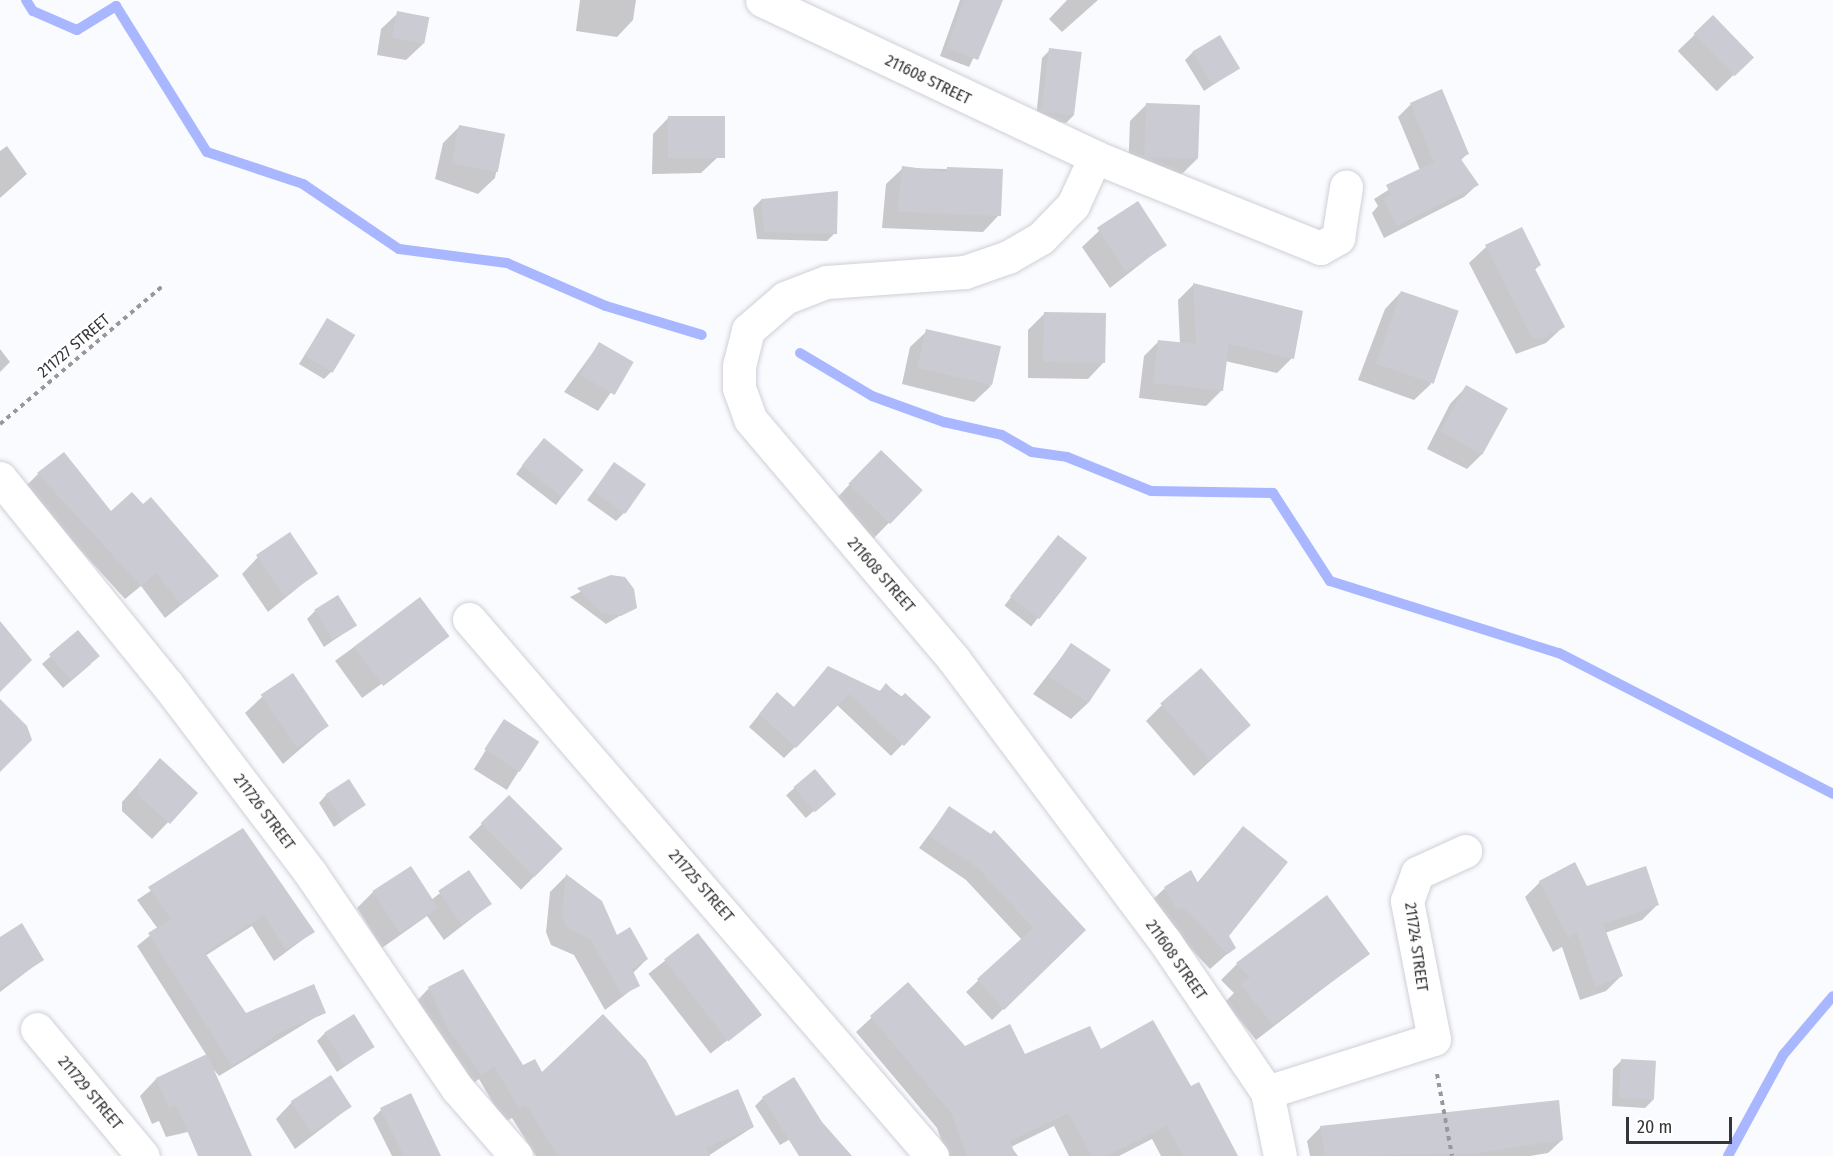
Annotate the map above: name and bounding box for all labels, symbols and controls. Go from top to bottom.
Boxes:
street label: 211608 STREET [882,51,974,109]
street label: 211727 STREET [34,310,114,382]
street label: 211608 STREET [843,534,919,616]
street label: 211726 STREET [229,770,299,854]
street label: 211725 STREET [664,846,738,926]
street label: 211724 STREET [1400,901,1432,993]
street label: 211608 STREET [1141,916,1211,1004]
street label: 211729 STREET [54,1052,126,1134]
scale bar [1629,1105,1736,1143]
text: 20 m [1637,1116,1672,1138]

